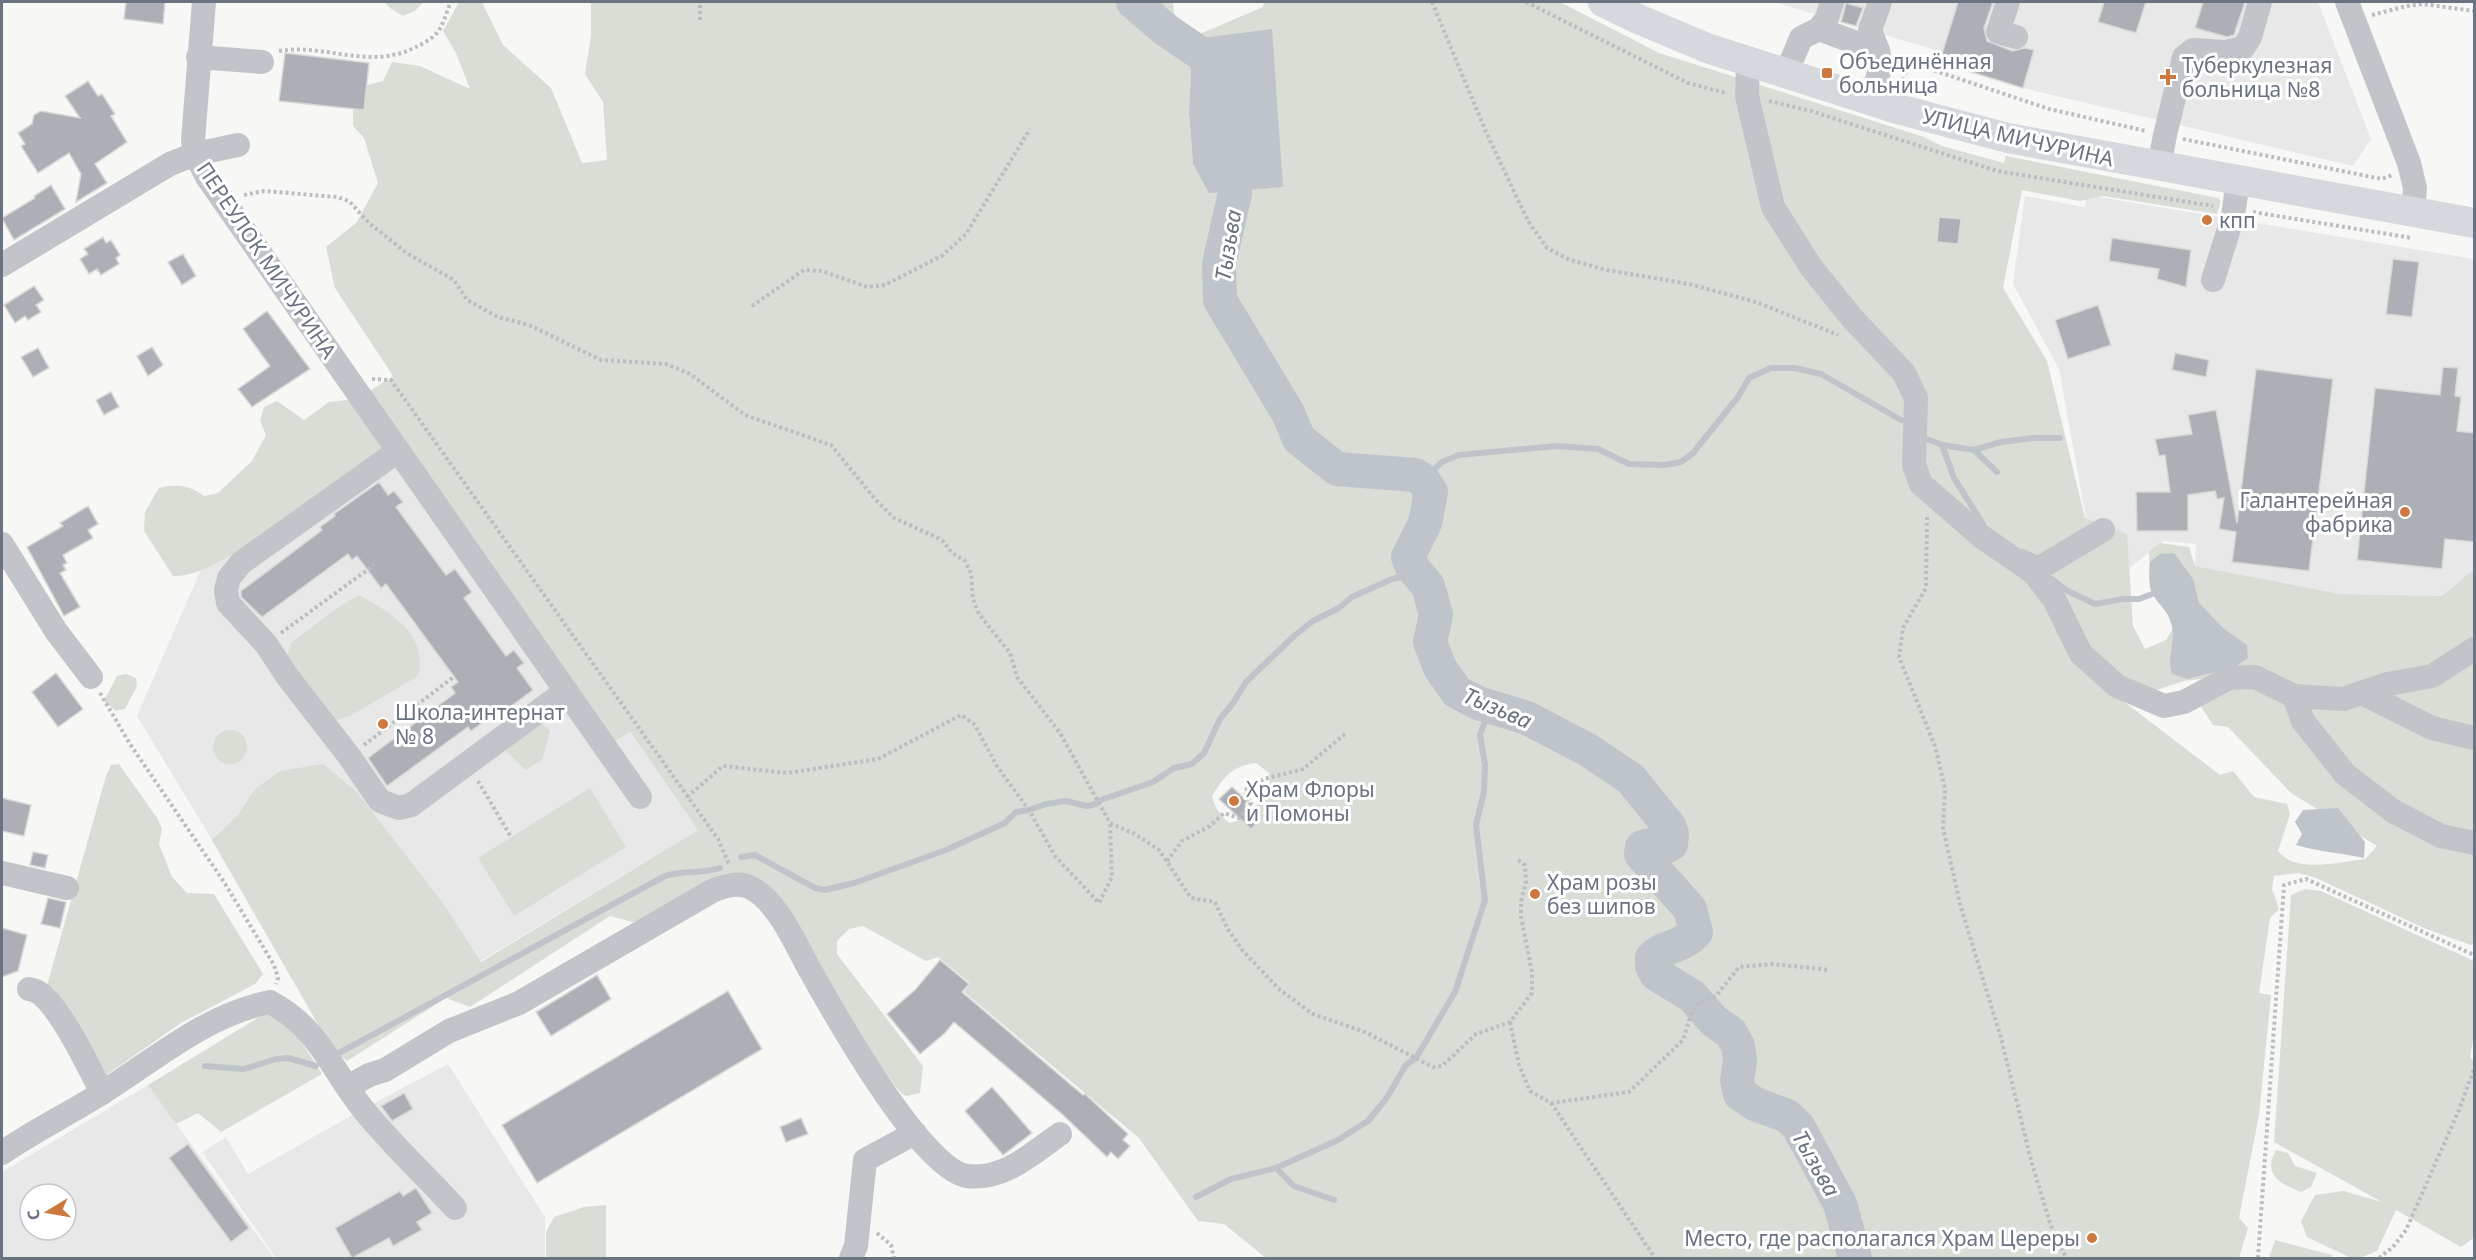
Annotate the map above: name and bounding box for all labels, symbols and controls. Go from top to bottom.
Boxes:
place label: Объединённая больница [1839,47,1992,99]
place label: Туберкулезная больница №8 [2182,51,2332,103]
marker: Объединённая больница [1820,66,1834,80]
marker: Туберкулезная больница №8 [2159,68,2177,86]
street label: УЛИЦА МИЧУРИНА [1920,101,2117,173]
street label: ПЕРЕУЛОК МИЧУРИНА [191,156,344,364]
place label: кпп [2219,206,2256,234]
water label: Тызьва [1207,207,1247,283]
marker: кпп [2200,213,2214,227]
place label: Галантерейная фабрика [2239,486,2393,538]
marker: Галантерейная фабрика [2398,505,2412,519]
water label: Тызьва [1459,679,1537,735]
place label: Школа-интернат № 8 [395,698,565,750]
marker: Школа-интернат № 8 [376,717,390,731]
place label: Храм Флоры и Помоны [1246,775,1375,827]
marker: Храм Флоры и Помоны [1227,794,1241,808]
place label: Храм розы без шипов [1547,868,1657,920]
marker: Храм розы без шипов [1528,887,1542,901]
water label: Тызьва [1786,1124,1848,1202]
north arrow [18,1182,78,1242]
text: С [21,1208,45,1222]
place label: Место, где располагался Храм Цереры [1684,1224,2080,1252]
marker: Место, где располагался Храм Цереры [2085,1231,2099,1245]

